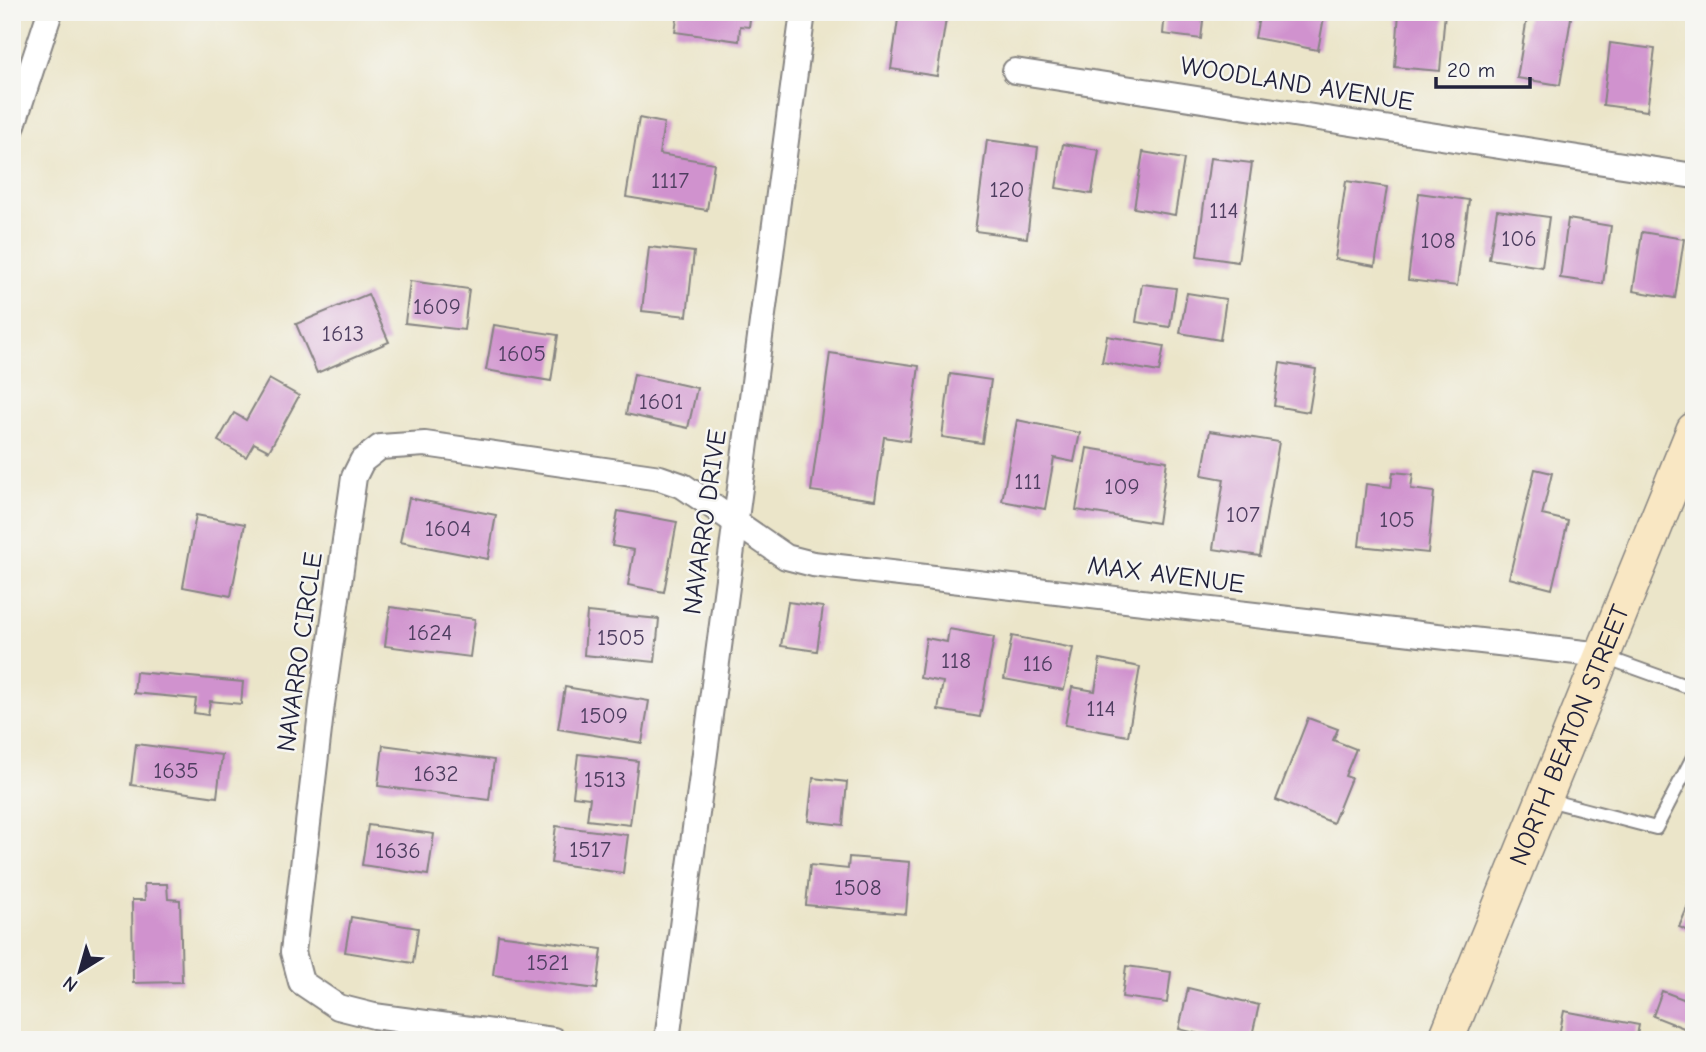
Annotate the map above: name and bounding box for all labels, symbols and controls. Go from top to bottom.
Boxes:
scale bar [1436,46,1531,90]
street label: WOODLAND AVENUE [1178,51,1416,117]
text: 20 m [1447,58,1495,82]
house number: 1117 [651,167,689,194]
house number: 120 [989,176,1025,203]
house number: 114 [1209,197,1239,224]
house number: 106 [1501,225,1537,252]
house number: 108 [1421,227,1455,254]
house number: 1609 [413,293,461,320]
house number: 1613 [322,320,364,347]
house number: 1605 [498,340,546,367]
house number: 1601 [639,388,683,415]
street label: NAVARRO DRIVE [677,428,733,616]
house number: 111 [1014,468,1042,495]
house number: 109 [1104,473,1140,500]
house number: 107 [1226,501,1260,528]
house number: 105 [1379,506,1415,533]
house number: 1604 [425,515,471,542]
street label: NAVARRO CIRCLE [271,550,329,754]
street label: MAX AVENUE [1086,550,1246,600]
street label: NORTH BEATON STREET [1504,600,1636,870]
house number: 1624 [408,619,452,646]
house number: 1505 [597,624,645,651]
house number: 118 [941,647,971,674]
house number: 116 [1023,650,1053,677]
house number: 114 [1086,695,1116,722]
house number: 1509 [580,702,628,729]
house number: 1635 [153,757,199,784]
house number: 1632 [413,760,459,787]
house number: 1513 [584,766,626,793]
house number: 1517 [569,836,611,863]
house number: 1636 [375,837,421,864]
house number: 1508 [834,874,882,901]
north arrow [46,936,116,1006]
house number: 1521 [527,949,569,976]
text: N [59,971,82,996]

